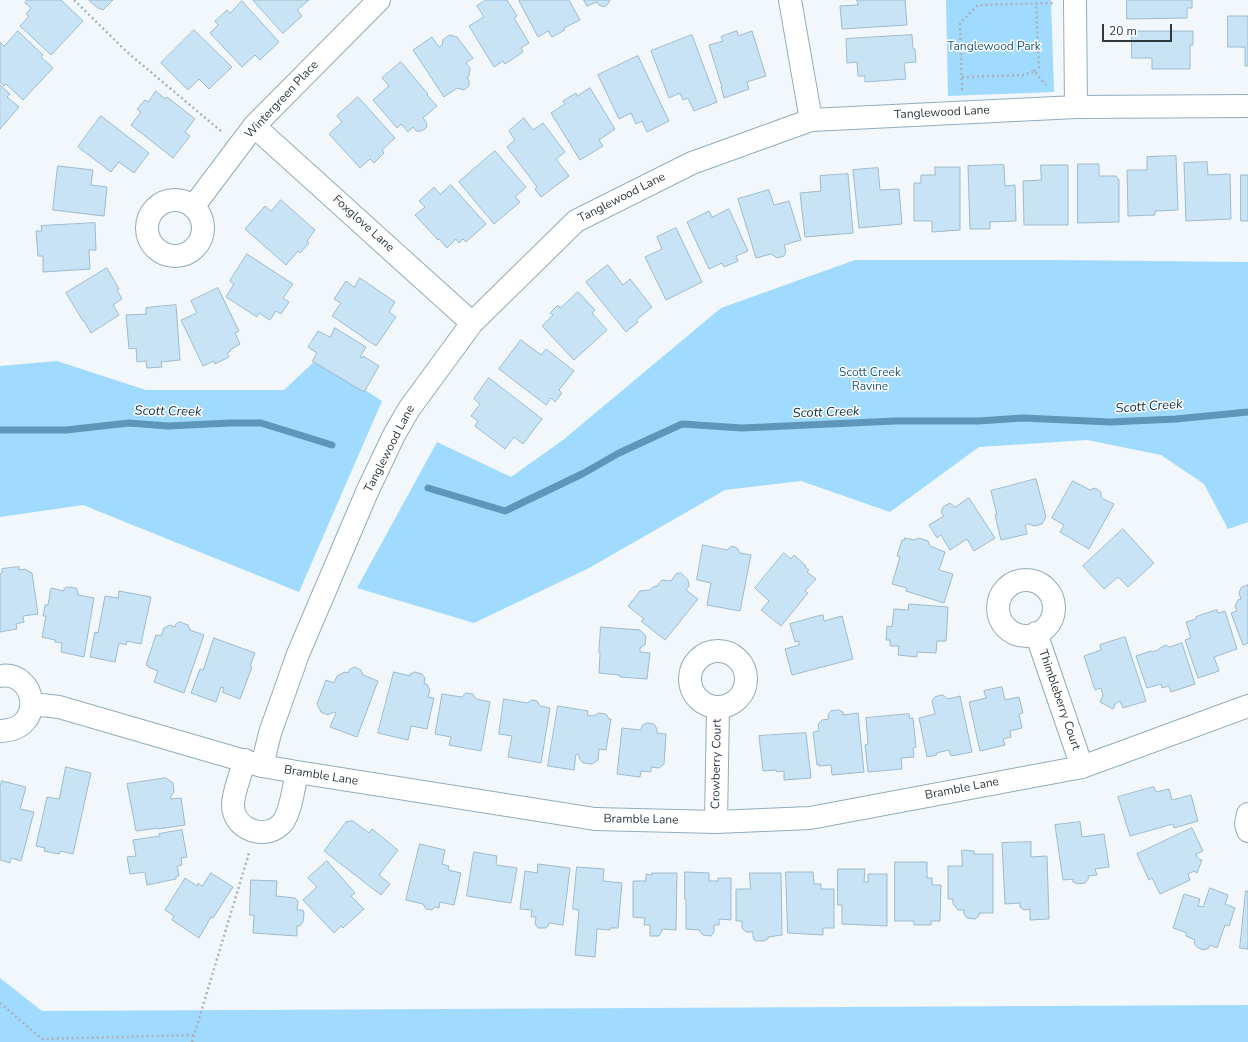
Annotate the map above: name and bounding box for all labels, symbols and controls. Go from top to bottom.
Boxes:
scale bar [1104,16,1174,42]
text: 20 m [1109,23,1137,39]
park label: Tanglewood Park [947,40,1041,54]
street label: Wintergreen Place [242,58,322,142]
street label: Tanglewood Lane [894,103,990,123]
street label: Tanglewood Lane [576,170,668,226]
street label: Foxglove Lane [329,193,397,255]
park label: Scott Creek Ravine [839,366,901,394]
water label: Scott Creek [1115,397,1183,417]
street label: Tanglewood Lane [362,403,418,495]
water label: Scott Creek [134,404,202,420]
water label: Scott Creek [792,404,860,422]
street label: Thimbleberry Court [1035,648,1083,752]
street label: Crowberry Court [709,719,725,809]
street label: Bramble Lane [283,763,359,789]
street label: Bramble Lane [924,775,1000,803]
street label: Bramble Lane [603,812,679,828]

